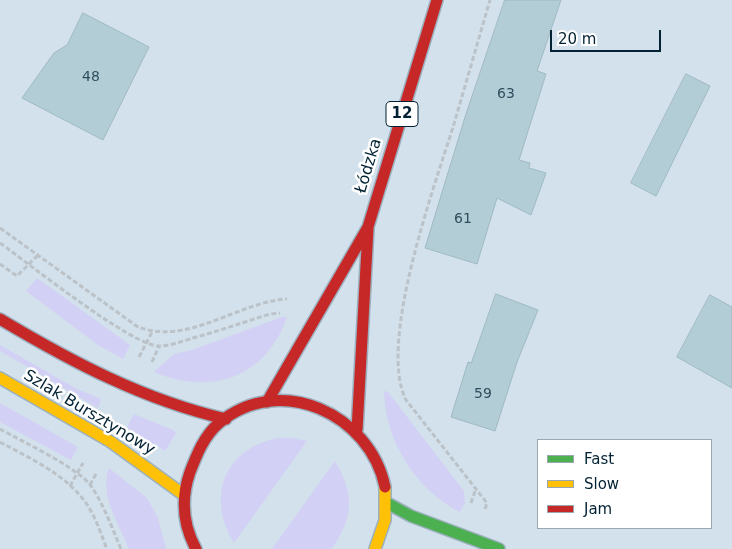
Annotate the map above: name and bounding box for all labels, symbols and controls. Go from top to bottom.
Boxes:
scale bar [552,20,663,52]
text: 20 m [558,30,596,48]
house number: 48 [82,69,100,85]
house number: 63 [497,86,515,102]
road number: 12 [386,102,418,126]
street label: Łódzka [352,136,386,196]
house number: 61 [454,211,472,227]
street label: Szlak Bursztynowy [20,366,158,460]
house number: 59 [474,386,492,402]
legend [537,439,712,529]
text: Fast [584,450,614,468]
text: Slow [584,475,619,493]
text: Jam [584,500,612,518]

